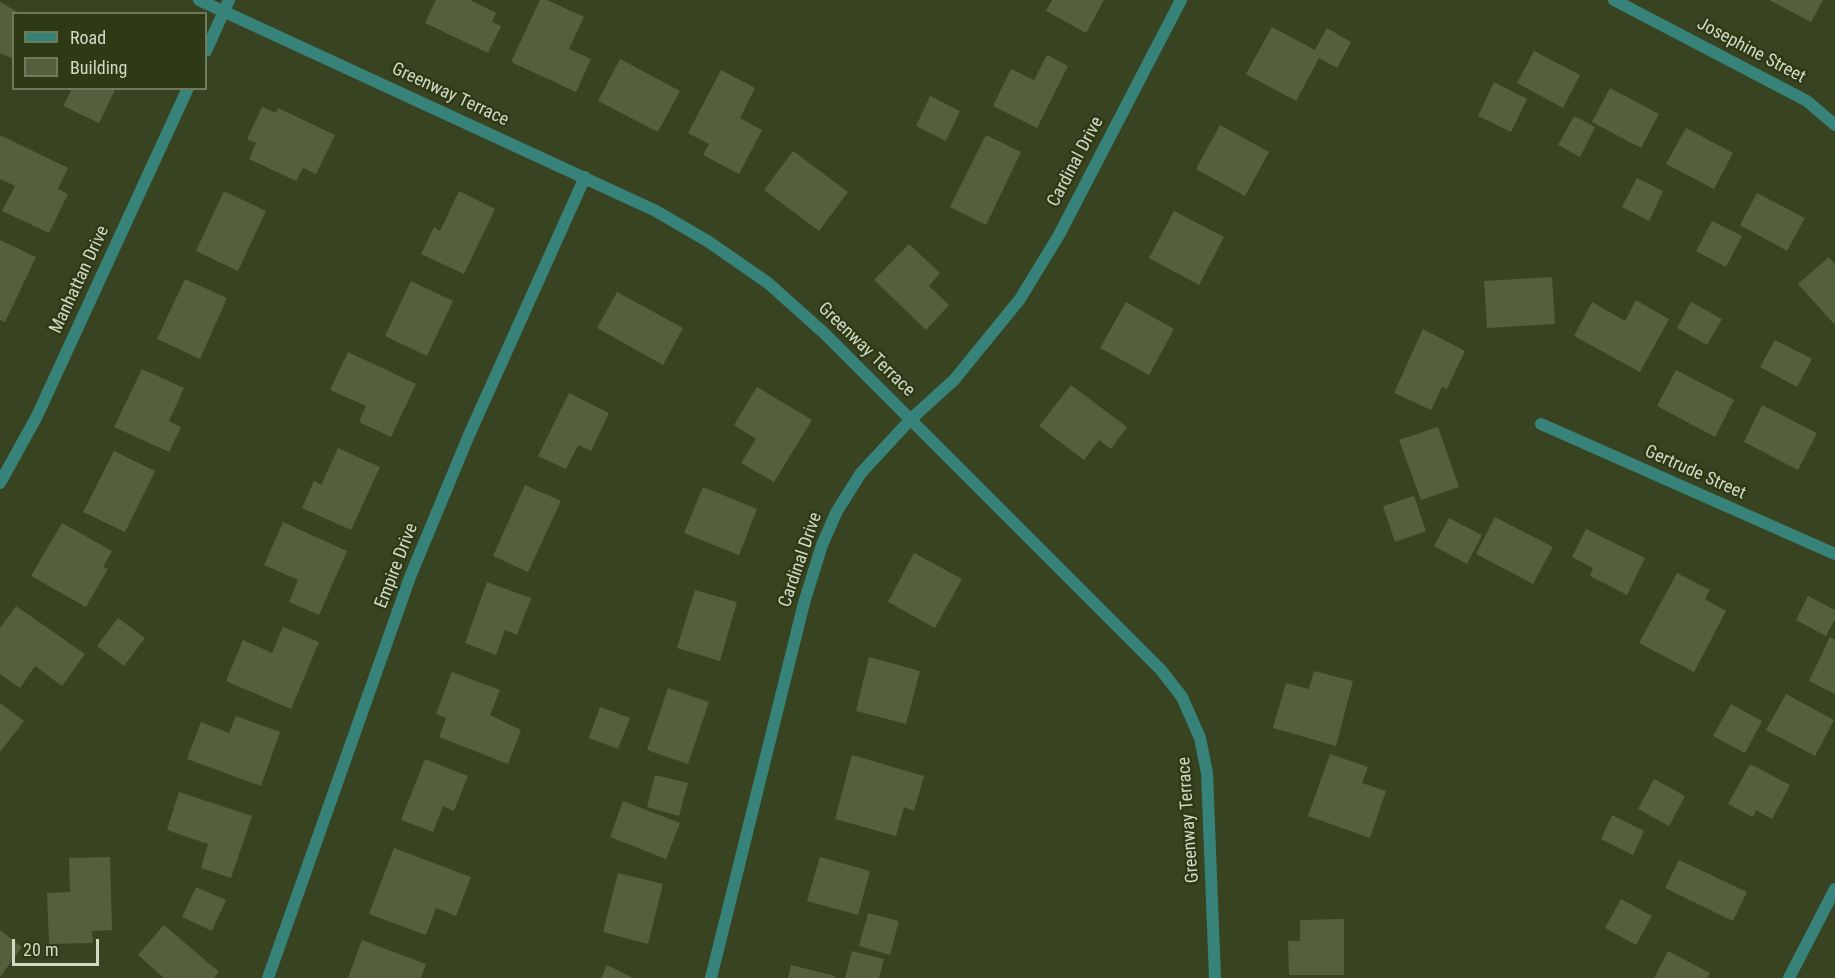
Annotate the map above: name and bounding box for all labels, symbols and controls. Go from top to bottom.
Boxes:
legend [12,12,207,90]
street label: Josephine Street [1693,13,1809,89]
text: Road [70,27,106,48]
text: Building [70,57,127,78]
street label: Greenway Terrace [388,59,512,131]
street label: Cardinal Drive [1043,113,1109,211]
street label: Manhattan Drive [46,223,114,337]
street label: Greenway Terrace [813,298,919,402]
street label: Gertrude Street [1641,441,1749,505]
street label: Cardinal Drive [775,510,827,610]
street label: Empire Drive [371,520,423,612]
street label: Greenway Terrace [1174,756,1204,884]
scale bar [15,927,102,965]
text: 20 m [23,939,58,960]

